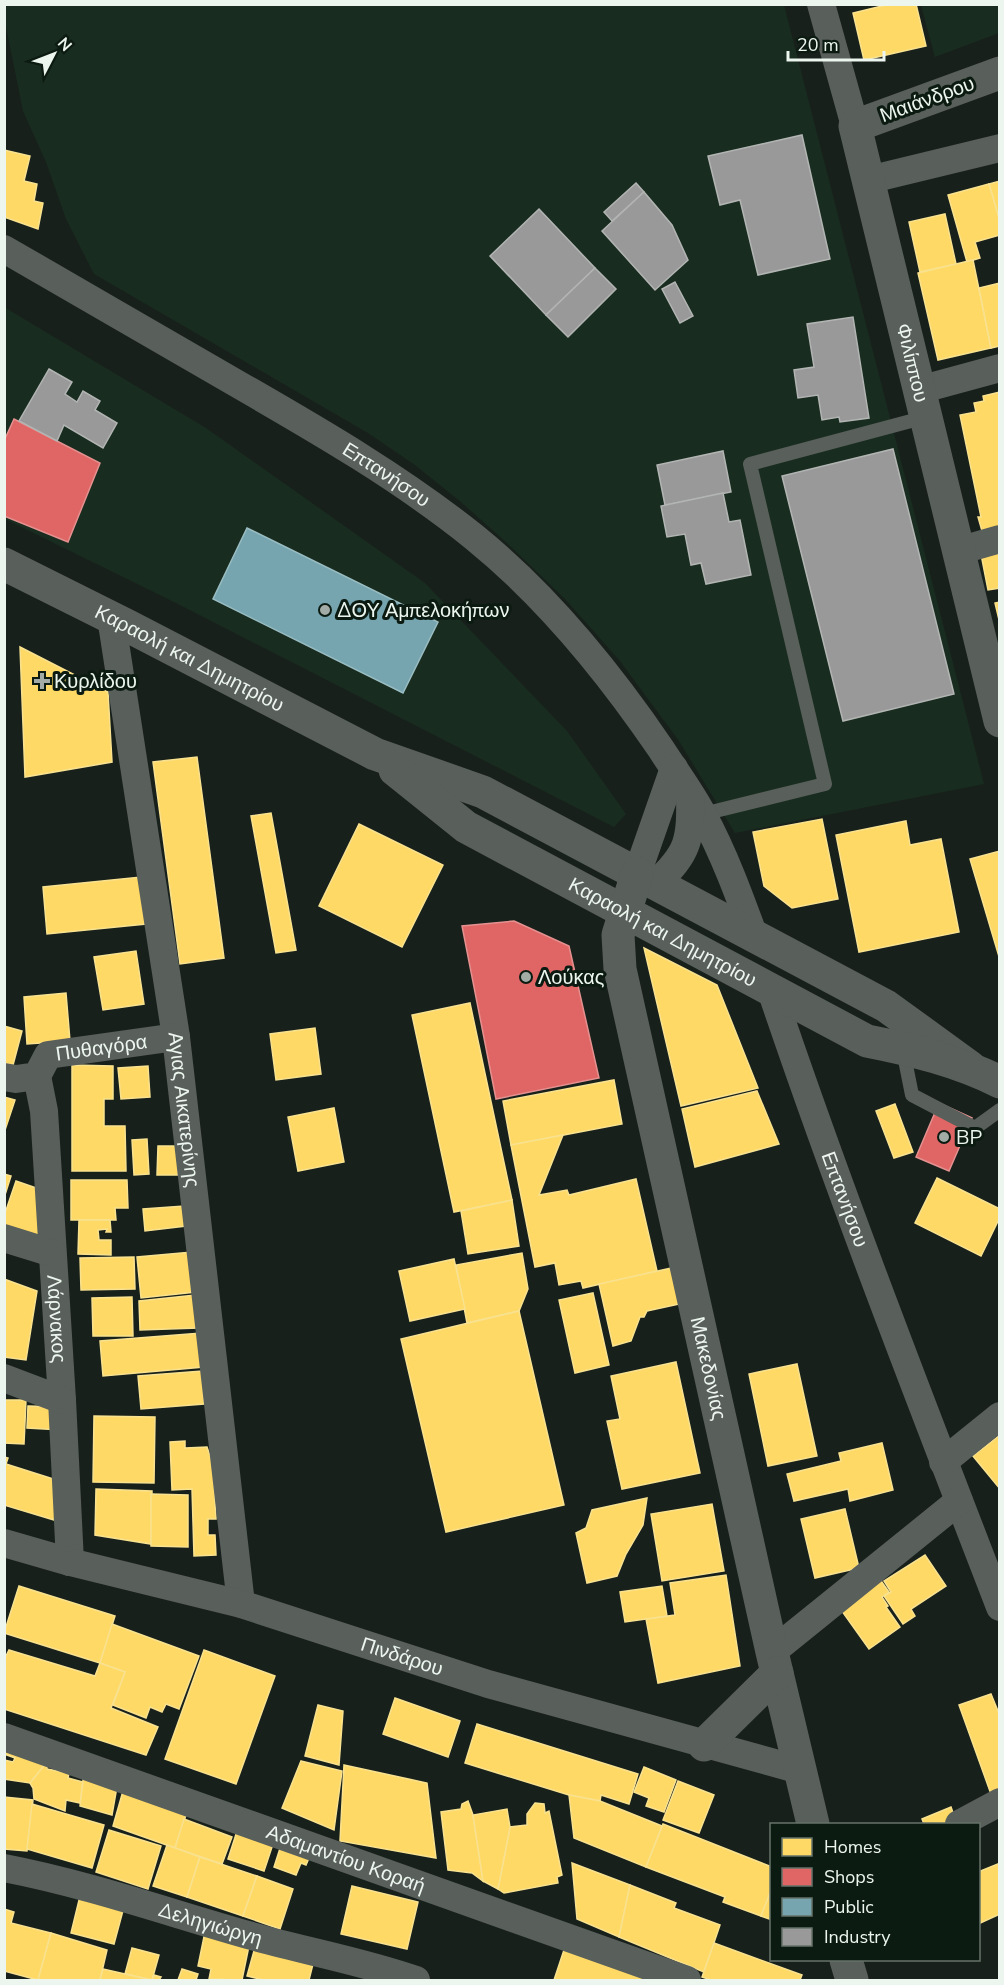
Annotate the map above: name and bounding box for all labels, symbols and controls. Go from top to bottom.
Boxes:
north arrow [24,24,84,84]
scale bar [788,24,884,62]
text: N [52,33,77,56]
text: 20 m [797,33,839,57]
street label: Μαιάνδρου [876,70,978,129]
street label: Φιλίππου [890,321,935,405]
street label: Επτανήσου [337,436,435,514]
place label: ΔΟΥ Αμπελοκήπων [337,597,510,624]
street label: Καραολή και Δημητρίου [90,599,289,719]
marker: ΔΟΥ Αμπελοκήπων [318,603,332,617]
place label: Κυρλίδου [54,668,137,695]
marker: Κυρλίδου [35,674,49,688]
street label: Καραολή και Δημητρίου [564,871,761,994]
place label: Λούκας [538,964,605,991]
marker: Λούκας [519,970,533,984]
street label: Πυθαγόρα [54,1028,149,1068]
street label: Αγιας Αικατερίνης [162,1030,206,1189]
place label: BP [956,1124,983,1151]
marker: BP [937,1130,951,1144]
street label: Επτανήσου [815,1148,874,1251]
street label: Λάρνακος [40,1274,73,1364]
street label: Μακεδονίας [684,1314,733,1423]
street label: Πινδάρου [357,1631,446,1683]
street label: Αδαμαντίου Κοραή [263,1818,429,1900]
legend [770,1823,980,1961]
text: Homes [824,1835,881,1859]
text: Shops [824,1865,874,1889]
text: Public [824,1895,874,1919]
street label: Δεληγιώργη [155,1896,265,1952]
text: Industry [824,1925,891,1949]

